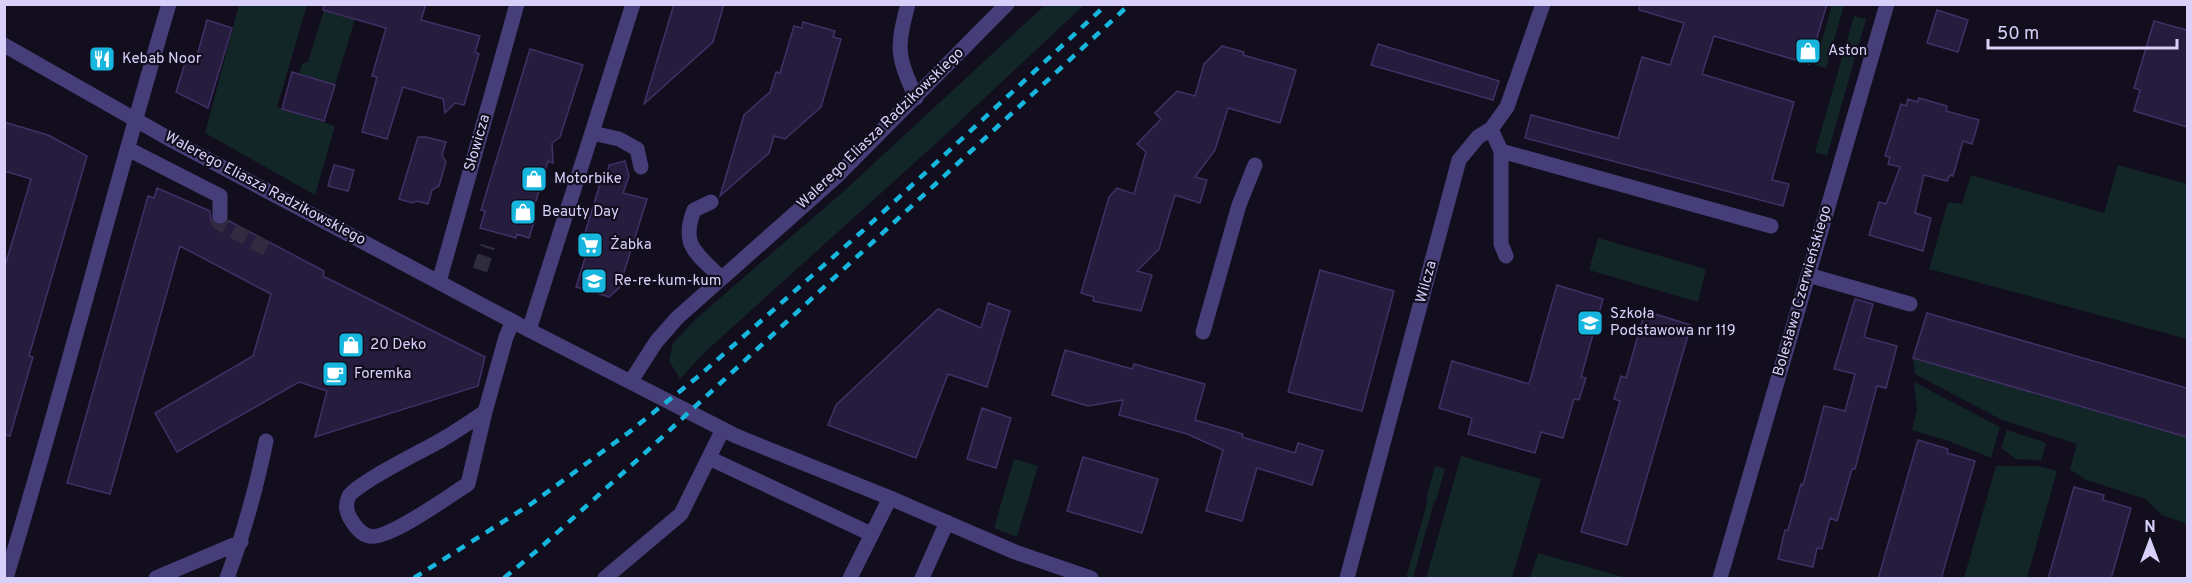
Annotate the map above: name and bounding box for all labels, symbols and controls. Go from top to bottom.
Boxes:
scale bar [1988,12,2177,50]
text: 50 m [1997,23,2039,46]
shop icon: Aston [1793,36,1823,66]
place label: Aston [1828,42,1867,61]
restaurant icon: Kebab Noor [87,44,117,74]
street label: Walerego Eliasza Radzikowskiego [794,44,968,214]
place label: Kebab Noor [122,50,202,69]
street label: Słowicza [461,112,495,174]
street label: Walerego Eliasza Radzikowskiego [161,128,369,250]
shop icon: Motorbike [519,164,549,194]
place label: Motorbike [554,170,622,189]
shop icon: Beauty Day [508,197,538,227]
place label: Beauty Day [542,203,619,222]
street label: Bolesława Czerwieńskiego [1769,203,1837,379]
supermarket icon: Żabka [575,230,605,260]
place label: Żabka [610,235,652,255]
street label: Wilcza [1412,259,1442,305]
school or university icon: Re-re-kum-kum [579,266,609,296]
place label: Re-re-kum-kum [614,272,721,291]
place label: Szkoła Podstawowa nr 119 [1610,305,1736,341]
school or university icon: Szkoła Podstawowa nr 119 [1575,308,1605,338]
shop icon: 20 Deko [336,330,366,360]
place label: 20 Deko [370,336,426,355]
cafe icon: Foremka [320,359,350,389]
place label: Foremka [354,365,411,384]
north arrow [2120,511,2180,571]
text: N [2144,518,2156,538]

